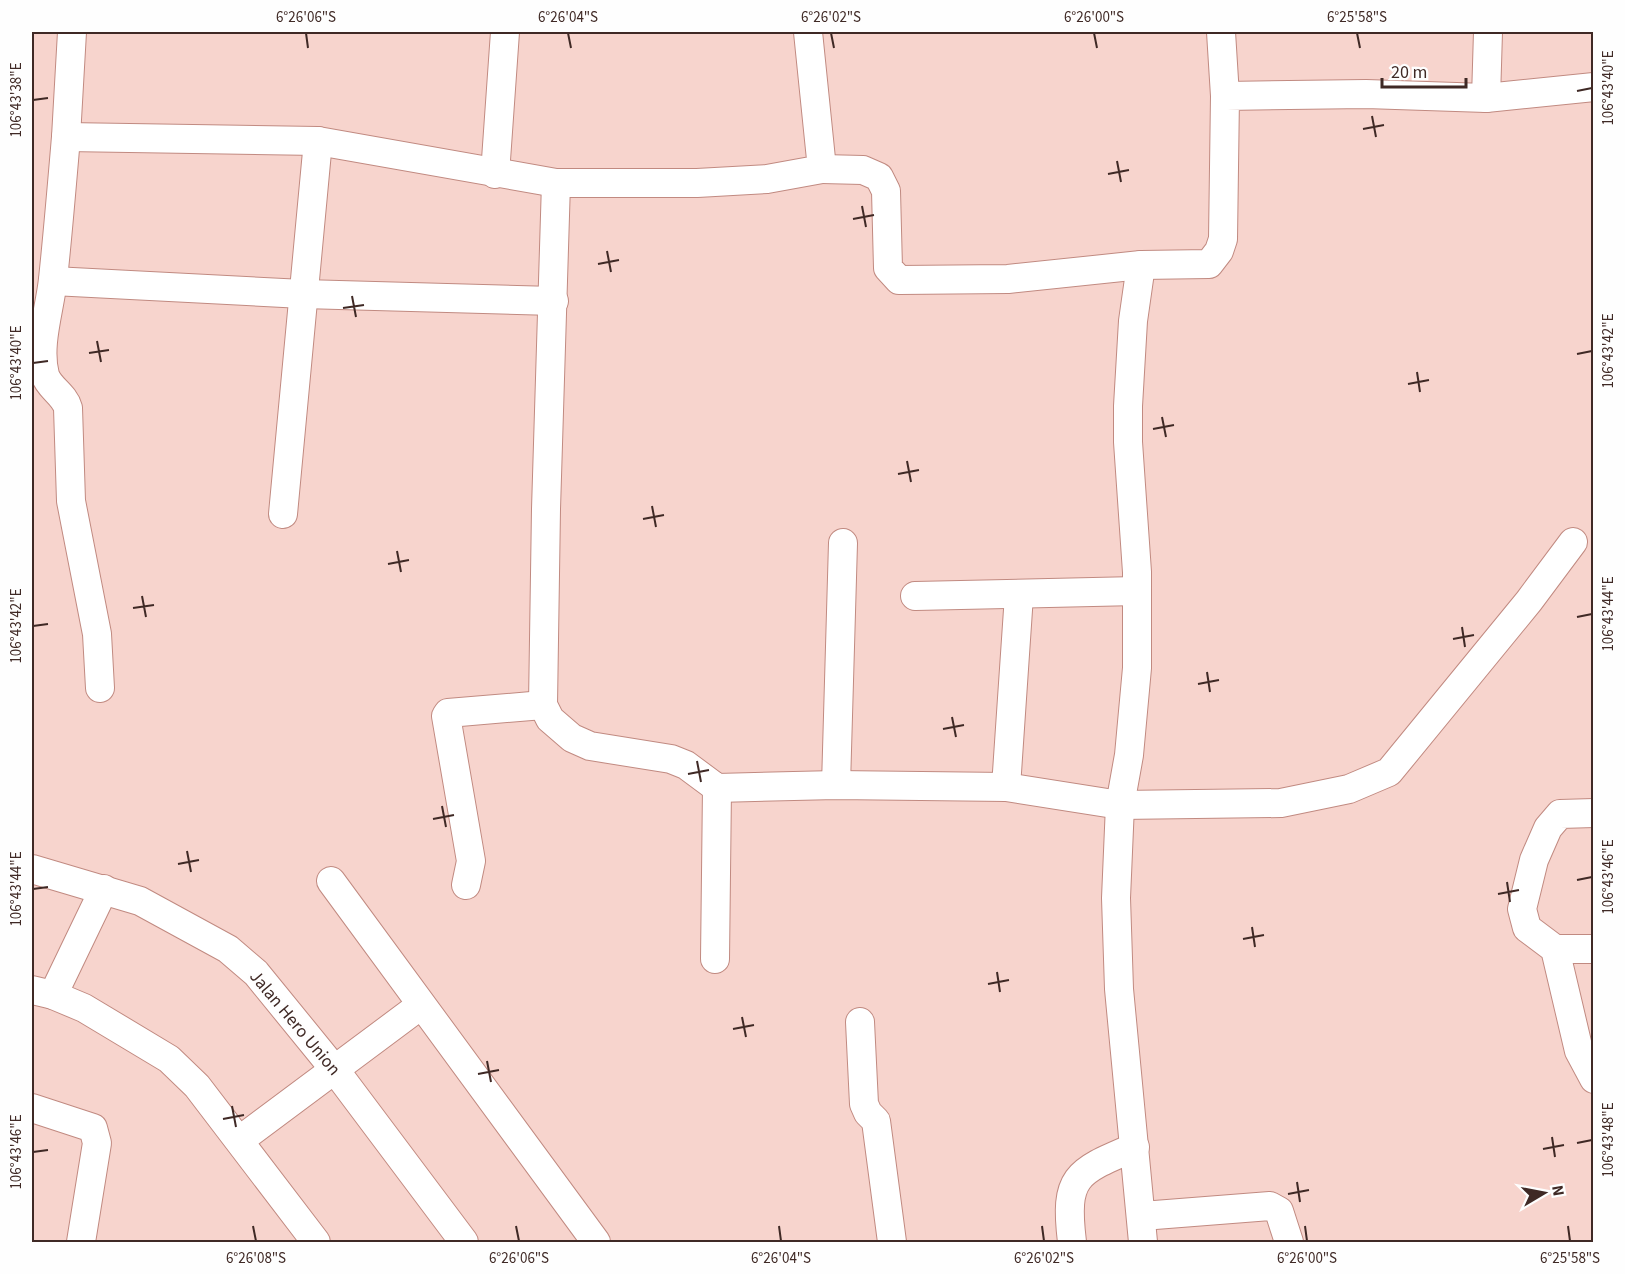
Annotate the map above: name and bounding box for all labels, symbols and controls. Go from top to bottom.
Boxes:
text: 6°26'06"S [276,7,336,28]
text: 6°26'04"S [538,7,598,28]
text: 6°26'02"S [801,7,861,28]
text: 6°26'00"S [1064,7,1124,28]
text: 6°25'58"S [1327,7,1387,28]
text: 106°43'40"E [1598,50,1619,126]
scale bar [1382,51,1466,89]
text: 20 m [1391,60,1427,85]
text: 106°43'38"E [6,62,27,138]
text: 106°43'42"E [1598,313,1619,389]
text: 106°43'40"E [6,325,27,401]
text: 106°43'44"E [1598,576,1619,652]
text: 106°43'42"E [6,588,27,664]
text: 106°43'46"E [1598,839,1619,915]
text: 106°43'44"E [6,851,27,927]
street label: Jalan Hero Union [244,965,346,1081]
text: 106°43'48"E [1598,1102,1619,1178]
text: 106°43'46"E [6,1114,27,1190]
north arrow [1514,1163,1574,1223]
text: N [1546,1183,1570,1198]
text: 6°26'08"S [226,1248,286,1269]
text: 6°26'06"S [489,1248,549,1269]
text: 6°26'04"S [751,1248,811,1269]
text: 6°26'02"S [1014,1248,1074,1269]
text: 6°26'00"S [1277,1248,1337,1269]
text: 6°25'58"S [1540,1248,1600,1269]

